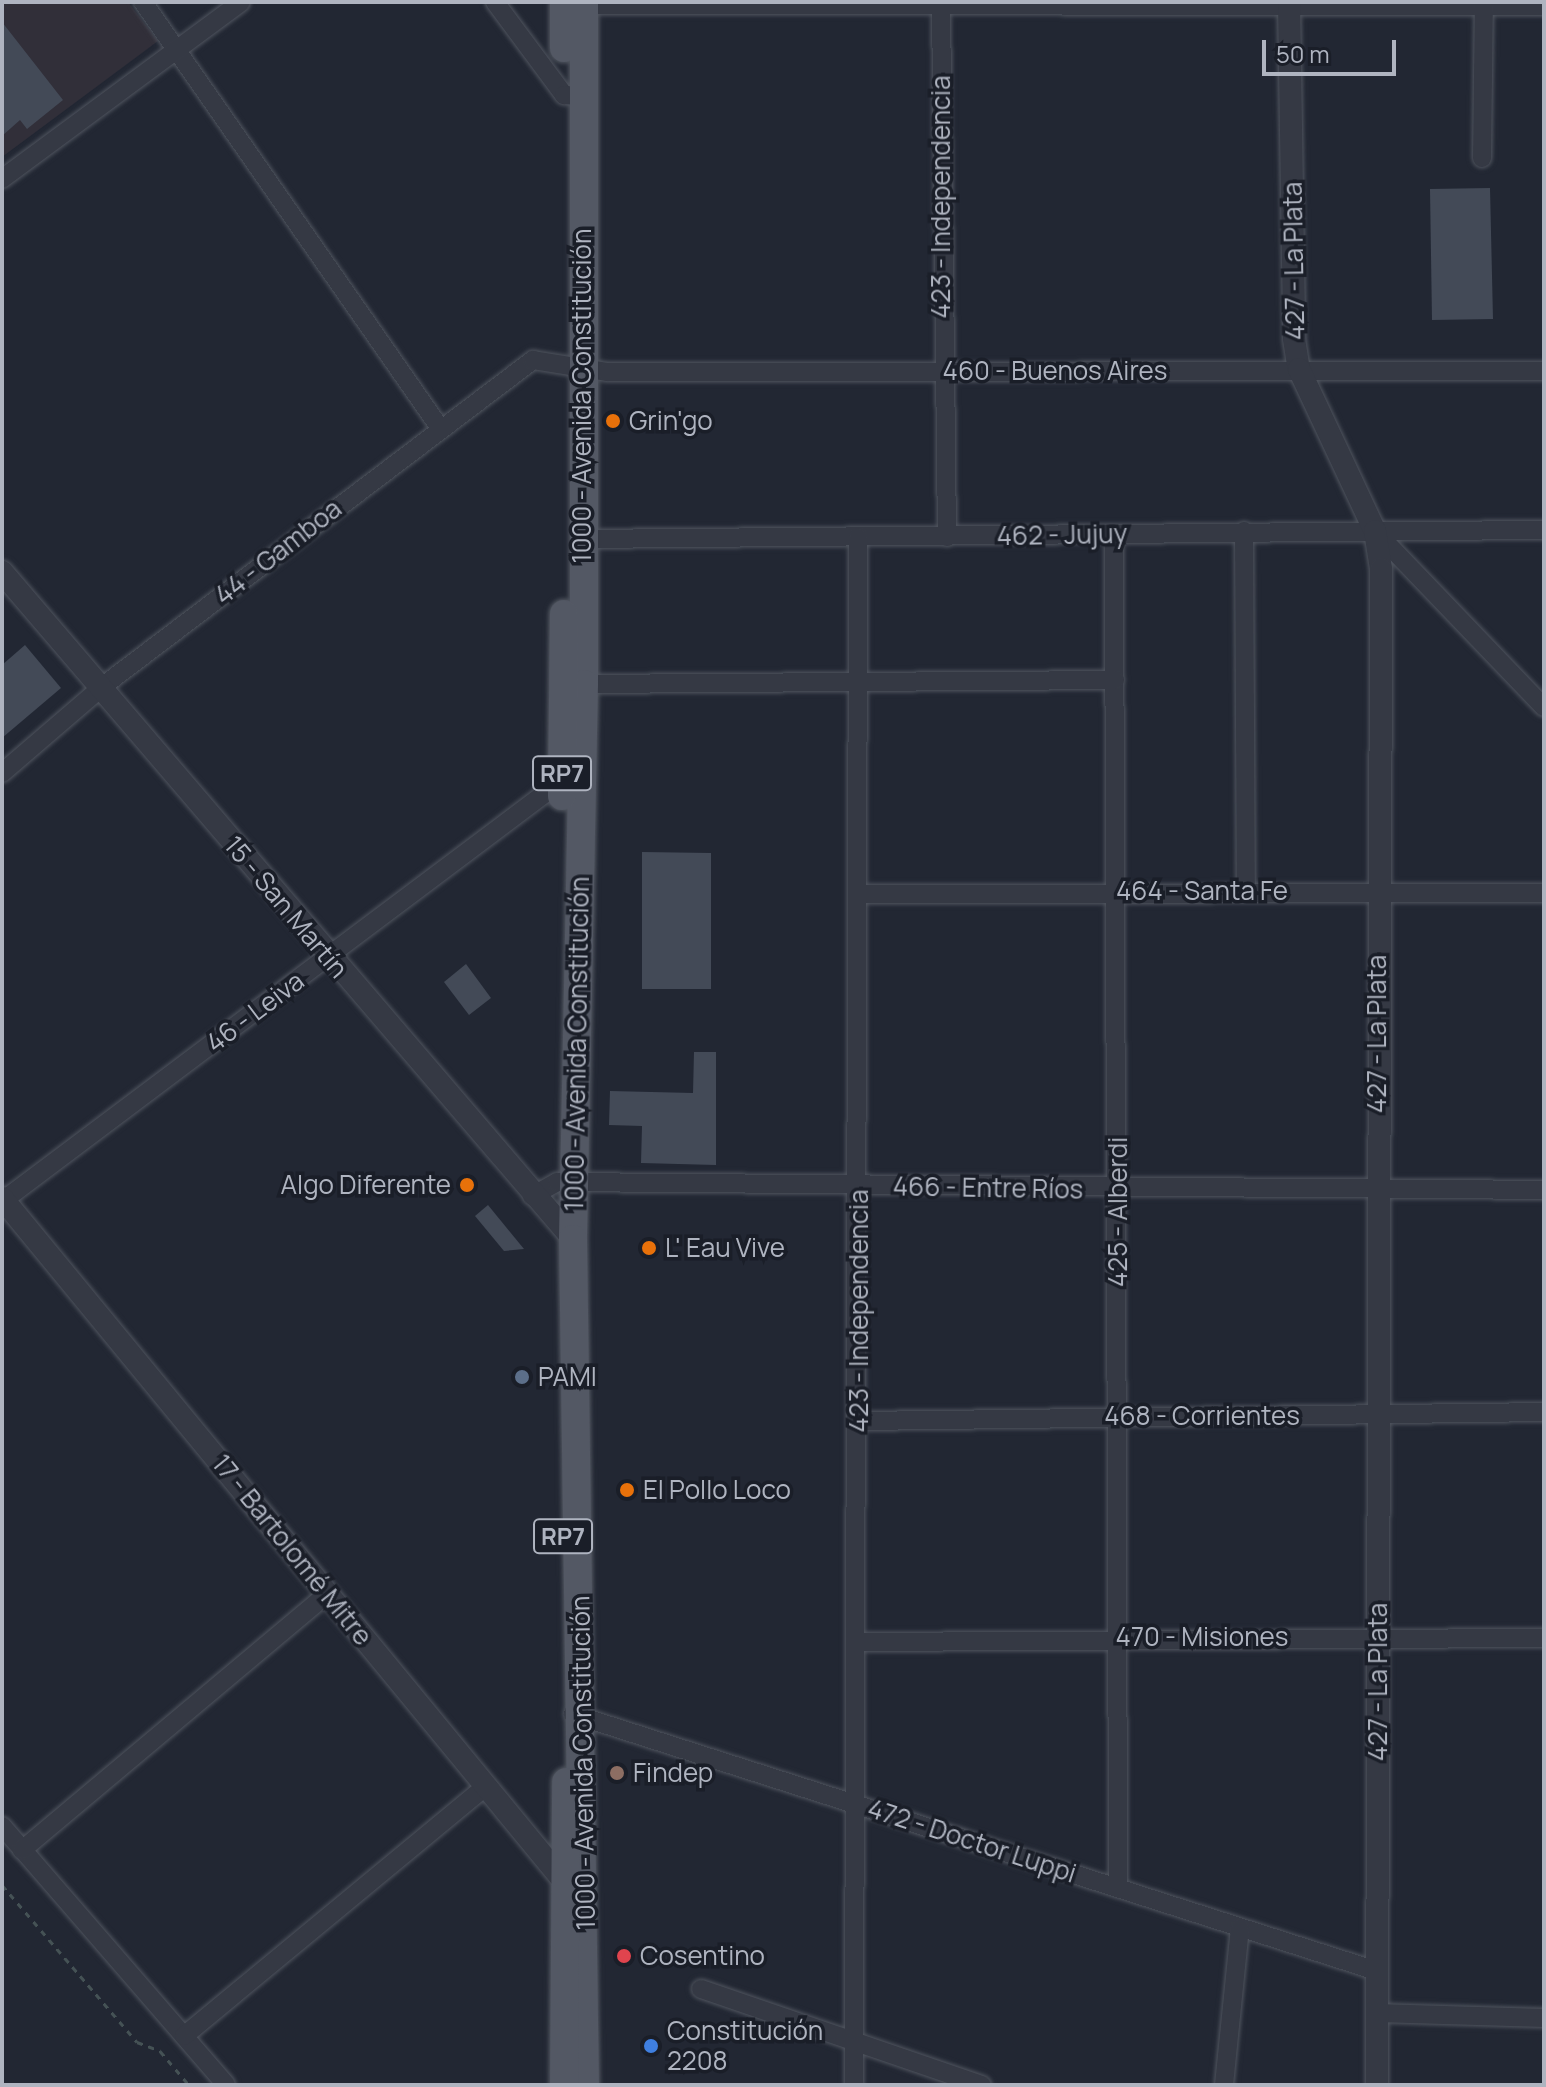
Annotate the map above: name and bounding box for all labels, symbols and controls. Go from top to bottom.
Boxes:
scale bar [1266,24,1400,74]
text: 50 m [1276,37,1330,70]
street label: 423 - Independencia [925,75,957,319]
street label: 427 - La Plata [1277,181,1311,341]
street label: 1000 - Avenida Constitución [566,229,598,563]
street label: 460 - Buenos Aires [943,355,1167,387]
place label: Grin'go [629,405,713,437]
marker: Grin'go [604,412,622,430]
street label: 44 - Gamboa [208,493,348,611]
street label: 462 - Jujuy [996,518,1128,552]
road number: RP7 [532,753,592,793]
street label: 15 - San Martín [218,830,354,984]
street label: 464 - Santa Fe [1116,875,1288,907]
street label: 1000 - Avenida Constitución [558,876,596,1212]
street label: 427 - La Plata [1361,955,1393,1113]
street label: 46 - Leiva [200,965,310,1059]
street label: 425 - Alberdi [1102,1137,1134,1287]
place label: Algo Diferente [281,1169,451,1201]
street label: 466 - Entre Ríos [893,1171,1083,1205]
marker: Algo Diferente [458,1176,476,1194]
street label: 423 - Independencia [843,1189,875,1433]
place label: L' Eau Vive [665,1232,785,1264]
marker: L' Eau Vive [640,1239,658,1257]
place label: PAMI [538,1361,597,1393]
marker: PAMI [513,1368,531,1386]
street label: 468 - Corrientes [1104,1400,1300,1432]
street label: 17 - Bartolomé Mitre [206,1448,378,1652]
place label: El Pollo Loco [643,1474,791,1506]
marker: El Pollo Loco [618,1481,636,1499]
road number: RP7 [533,1516,593,1556]
street label: 1000 - Avenida Constitución [564,1595,602,1931]
street label: 427 - La Plata [1362,1603,1394,1761]
street label: 470 - Misiones [1116,1621,1288,1653]
place label: Findep [633,1757,713,1789]
marker: Findep [608,1764,626,1782]
street label: 472 - Doctor Luppi [864,1793,1080,1889]
place label: Cosentino [640,1940,765,1972]
marker: Cosentino [615,1947,633,1965]
place label: Constitución 2208 [667,2015,823,2076]
marker: Constitución 2208 [642,2037,660,2055]

